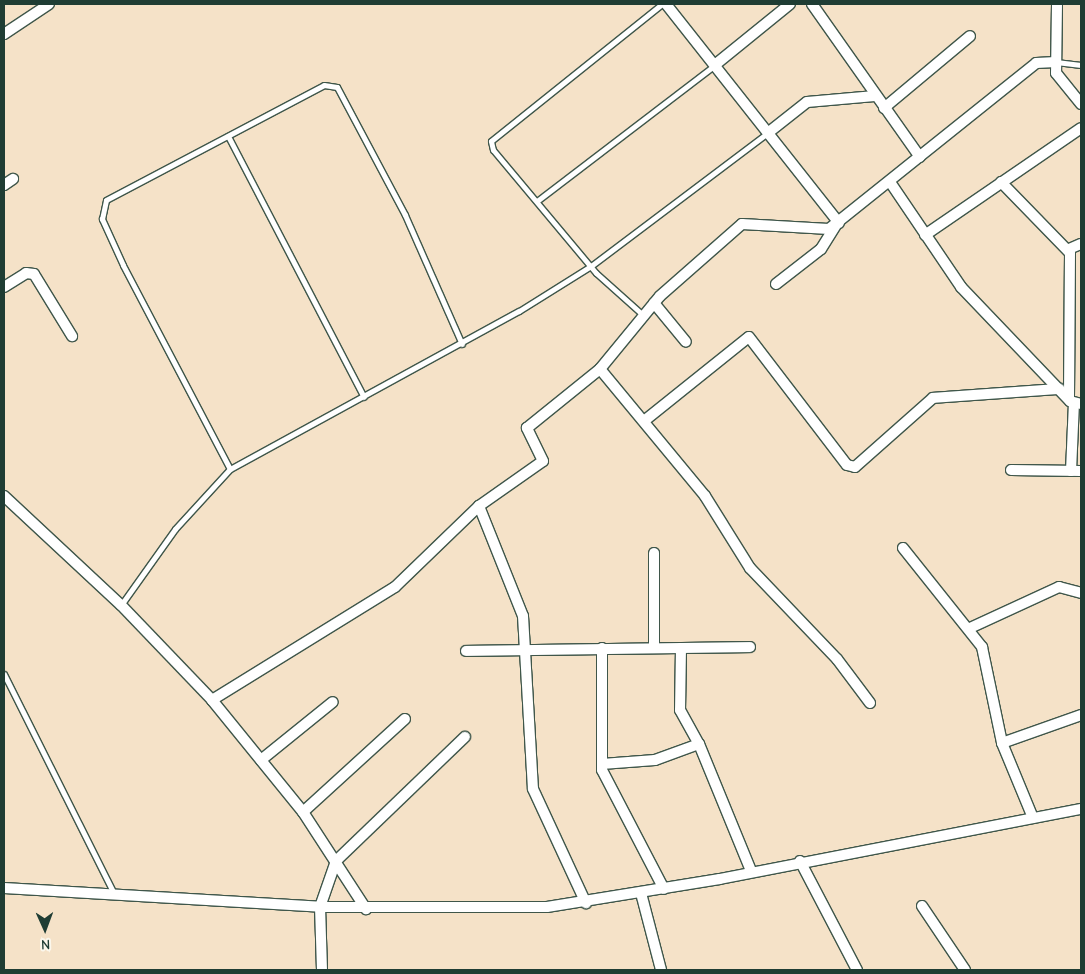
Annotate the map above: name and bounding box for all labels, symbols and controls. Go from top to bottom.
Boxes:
north arrow [20,904,70,954]
text: N [41,936,50,953]

